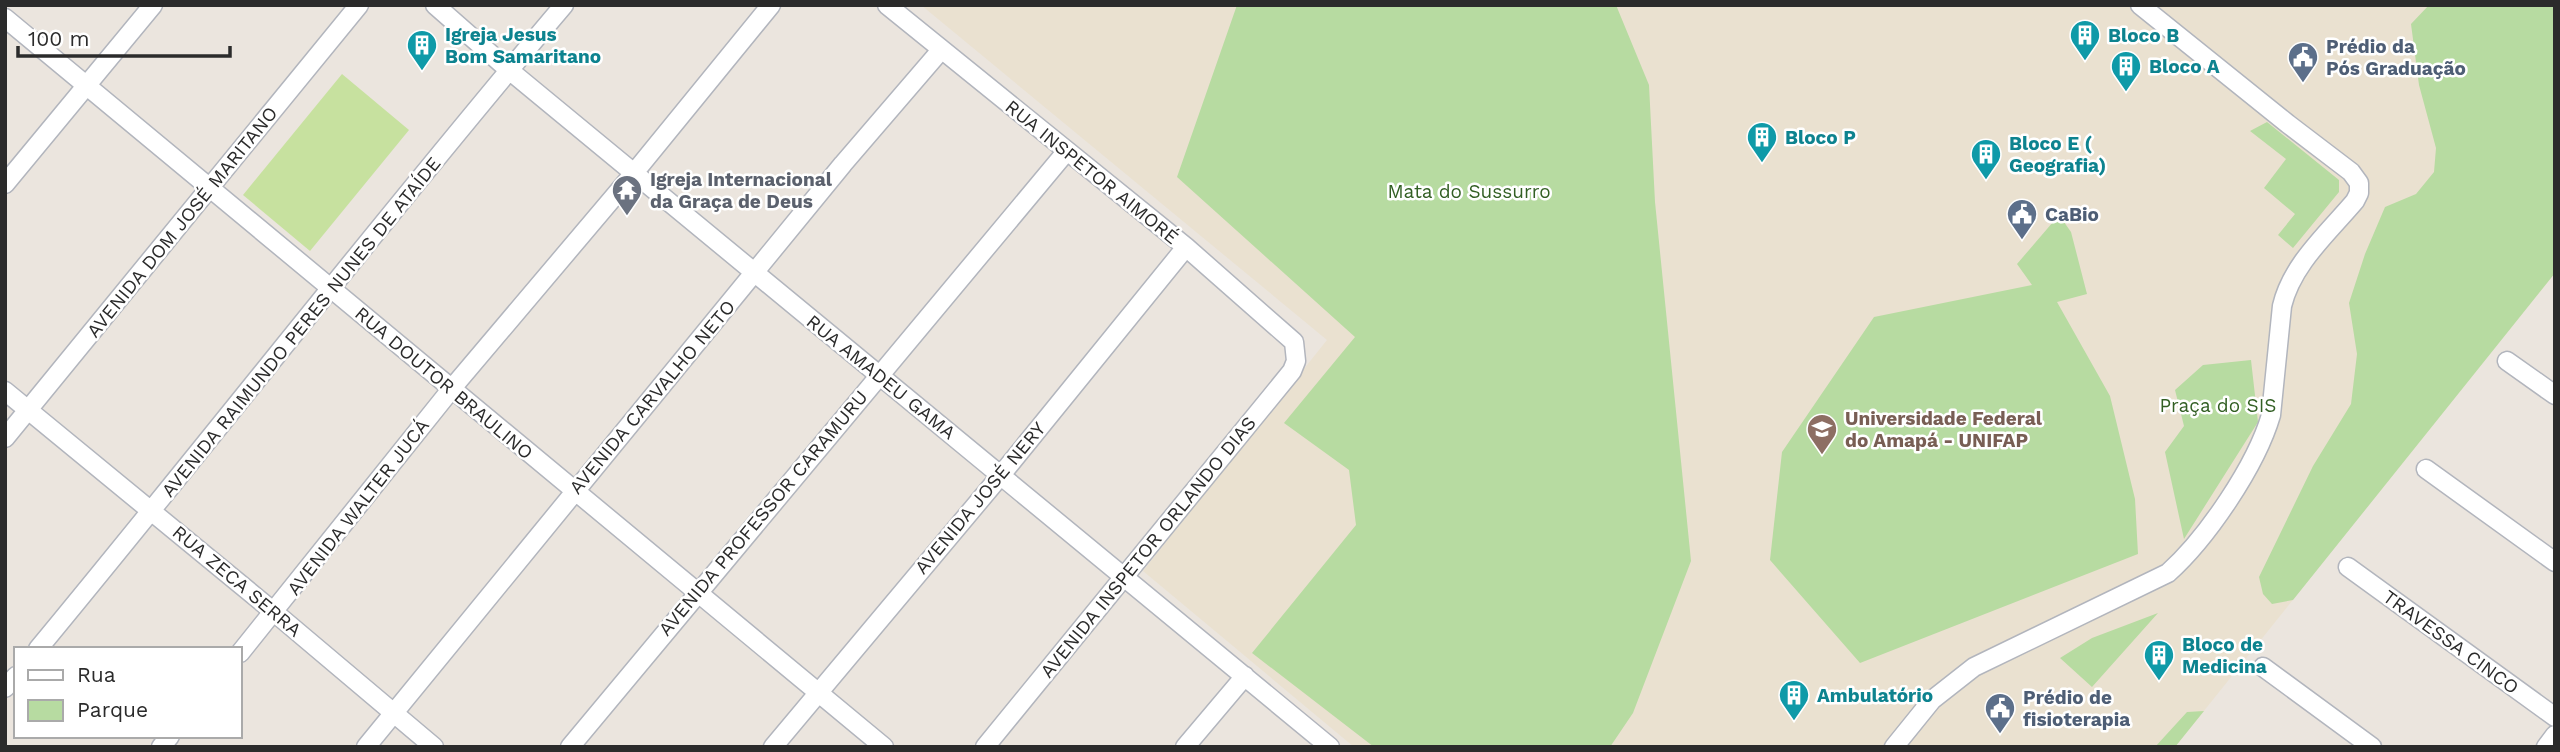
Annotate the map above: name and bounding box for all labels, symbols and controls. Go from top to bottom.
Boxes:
scale bar [18,14,229,58]
building icon: Bloco B [2068,18,2102,62]
place label: Igreja Jesus Bom Samaritano [445,23,601,68]
place label: Bloco B [2108,24,2179,47]
text: 100 m [28,26,90,51]
building icon: Igreja Jesus Bom Samaritano [405,28,439,72]
place label: Prédio da Pós Graduação [2326,35,2466,80]
public building icon: Prédio da Pós Graduação [2286,40,2320,84]
building icon: Bloco A [2109,49,2143,93]
place label: Bloco A [2149,55,2220,78]
street label: RUA INSPETOR AIMORÉ [1001,95,1183,249]
street label: AVENIDA DOM JOSÉ MARITANO [82,102,282,342]
building icon: Bloco P [1745,120,1779,164]
place label: Bloco P [1785,126,1856,149]
place label: Bloco E ( Geografia) [2009,132,2106,177]
building icon: Bloco E ( Geografia) [1969,137,2003,181]
street label: AVENIDA RAIMUNDO PERES NUNES DE ATAÍDE [156,152,446,502]
place label: Igreja Internacional da Graça de Deus [650,168,833,213]
temple icon: Igreja Internacional da Graça de Deus [610,173,644,217]
park label: Mata do Sussurro [1387,180,1551,203]
public building icon: CaBio [2005,197,2039,241]
place label: CaBio [2045,203,2099,226]
street label: AVENIDA CARVALHO NETO [564,295,740,499]
street label: RUA DOUTOR BRAULINO [350,302,538,464]
street label: RUA AMADEU GAMA [802,310,961,445]
street label: AVENIDA PROFESSOR CARAMURU [654,386,872,640]
park label: Praça do SIS [2159,394,2277,417]
place label: Universidade Federal do Amapá - UNIFAP [1845,407,2043,452]
street label: AVENIDA INSPETOR ORLANDO DIAS [1035,412,1261,682]
school or university icon: Universidade Federal do Amapá - UNIFAP [1805,412,1839,456]
street label: AVENIDA WALTER JUCÁ [282,414,434,600]
street label: AVENIDA JOSÉ NERY [910,417,1050,579]
street label: RUA ZECA SERRA [168,520,306,642]
street label: TRAVESSA CINCO [2379,585,2523,699]
place label: Bloco de Medicina [2182,633,2267,678]
building icon: Bloco de Medicina [2142,638,2176,682]
legend [14,647,242,738]
text: Rua [77,662,116,687]
building icon: Ambulatório [1777,678,1811,722]
place label: Ambulatório [1817,684,1933,707]
place label: Prédio de fisioterapia [2023,686,2130,731]
public building icon: Prédio de fisioterapia [1983,691,2017,735]
text: Parque [77,697,148,722]

